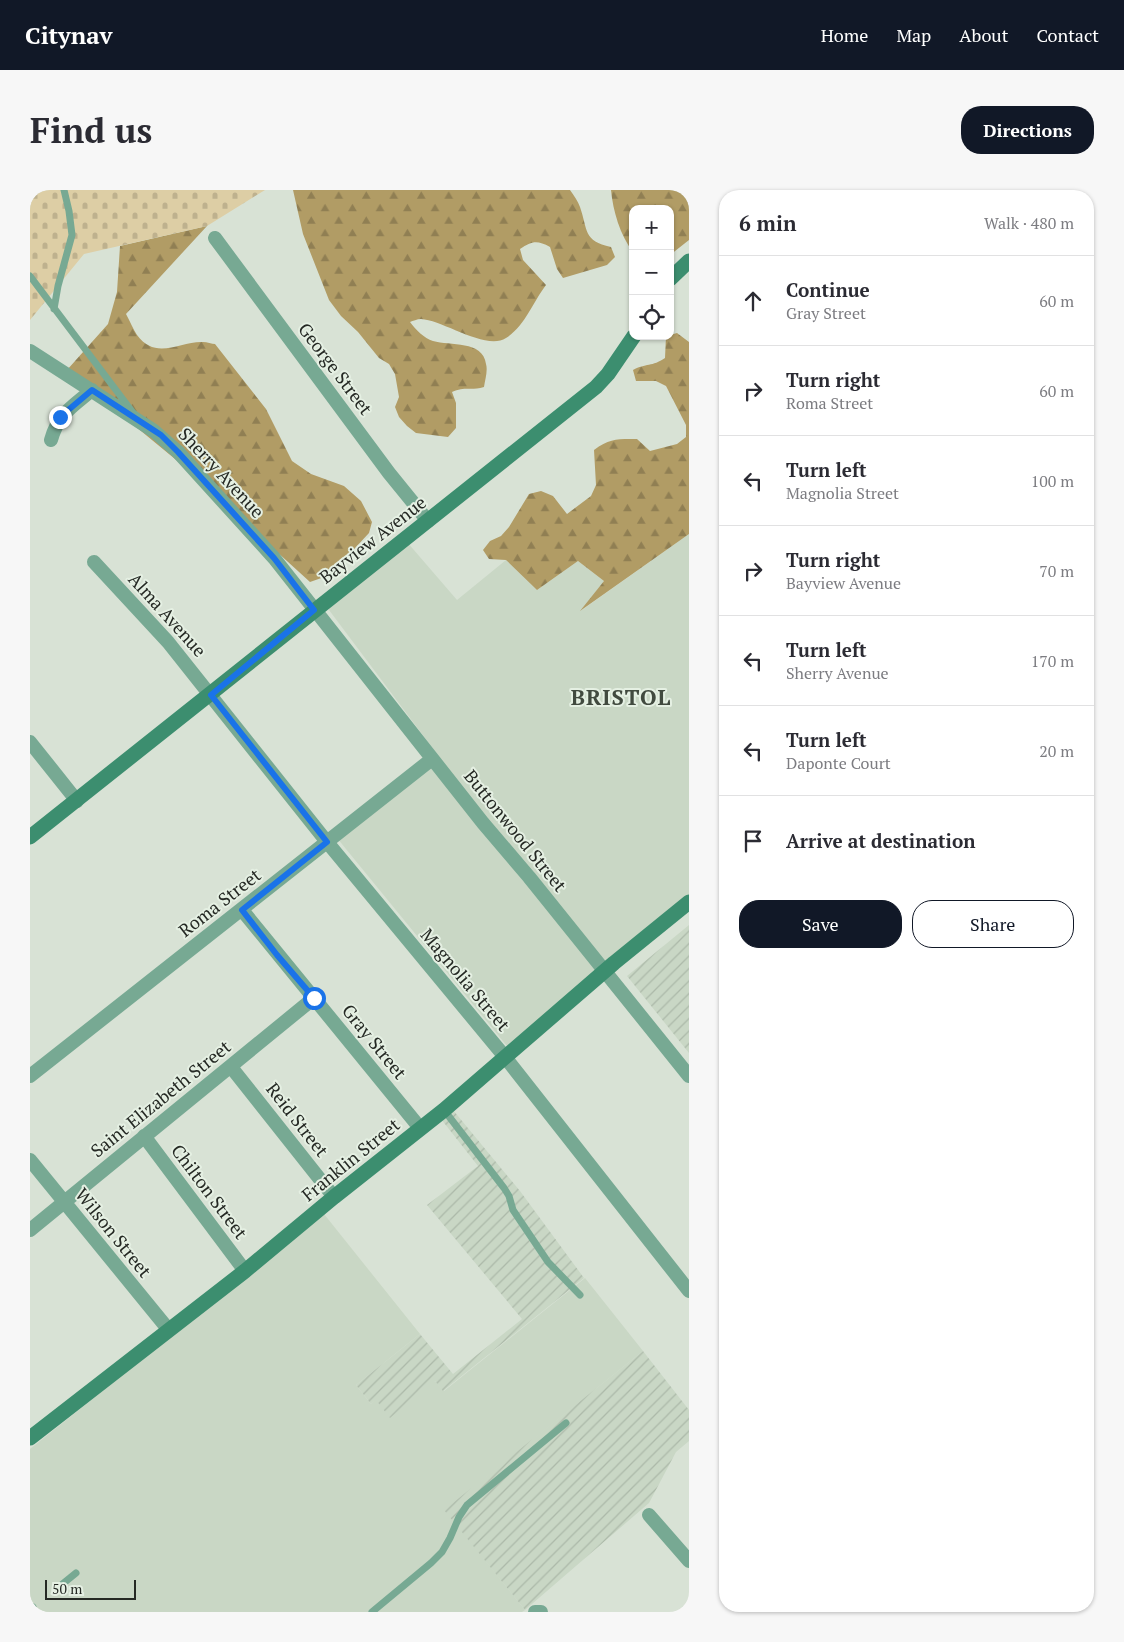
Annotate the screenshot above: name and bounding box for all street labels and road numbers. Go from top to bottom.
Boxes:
street label: George Street [293,318,378,419]
street label: Sherry Avenue [174,422,270,523]
street label: Bayview Avenue [314,490,431,589]
street label: Alma Avenue [124,567,212,661]
street label: Buttonwood Street [459,764,573,897]
street label: Roma Street [173,862,266,942]
street label: Magnolia Street [416,923,516,1036]
street label: Gray Street [337,999,413,1084]
street label: Saint Elizabeth Street [85,1034,236,1162]
street label: Reid Street [261,1077,335,1162]
street label: Franklin Street [296,1112,405,1206]
street label: Chilton Street [166,1139,253,1244]
street label: Wilson Street [70,1183,157,1282]

